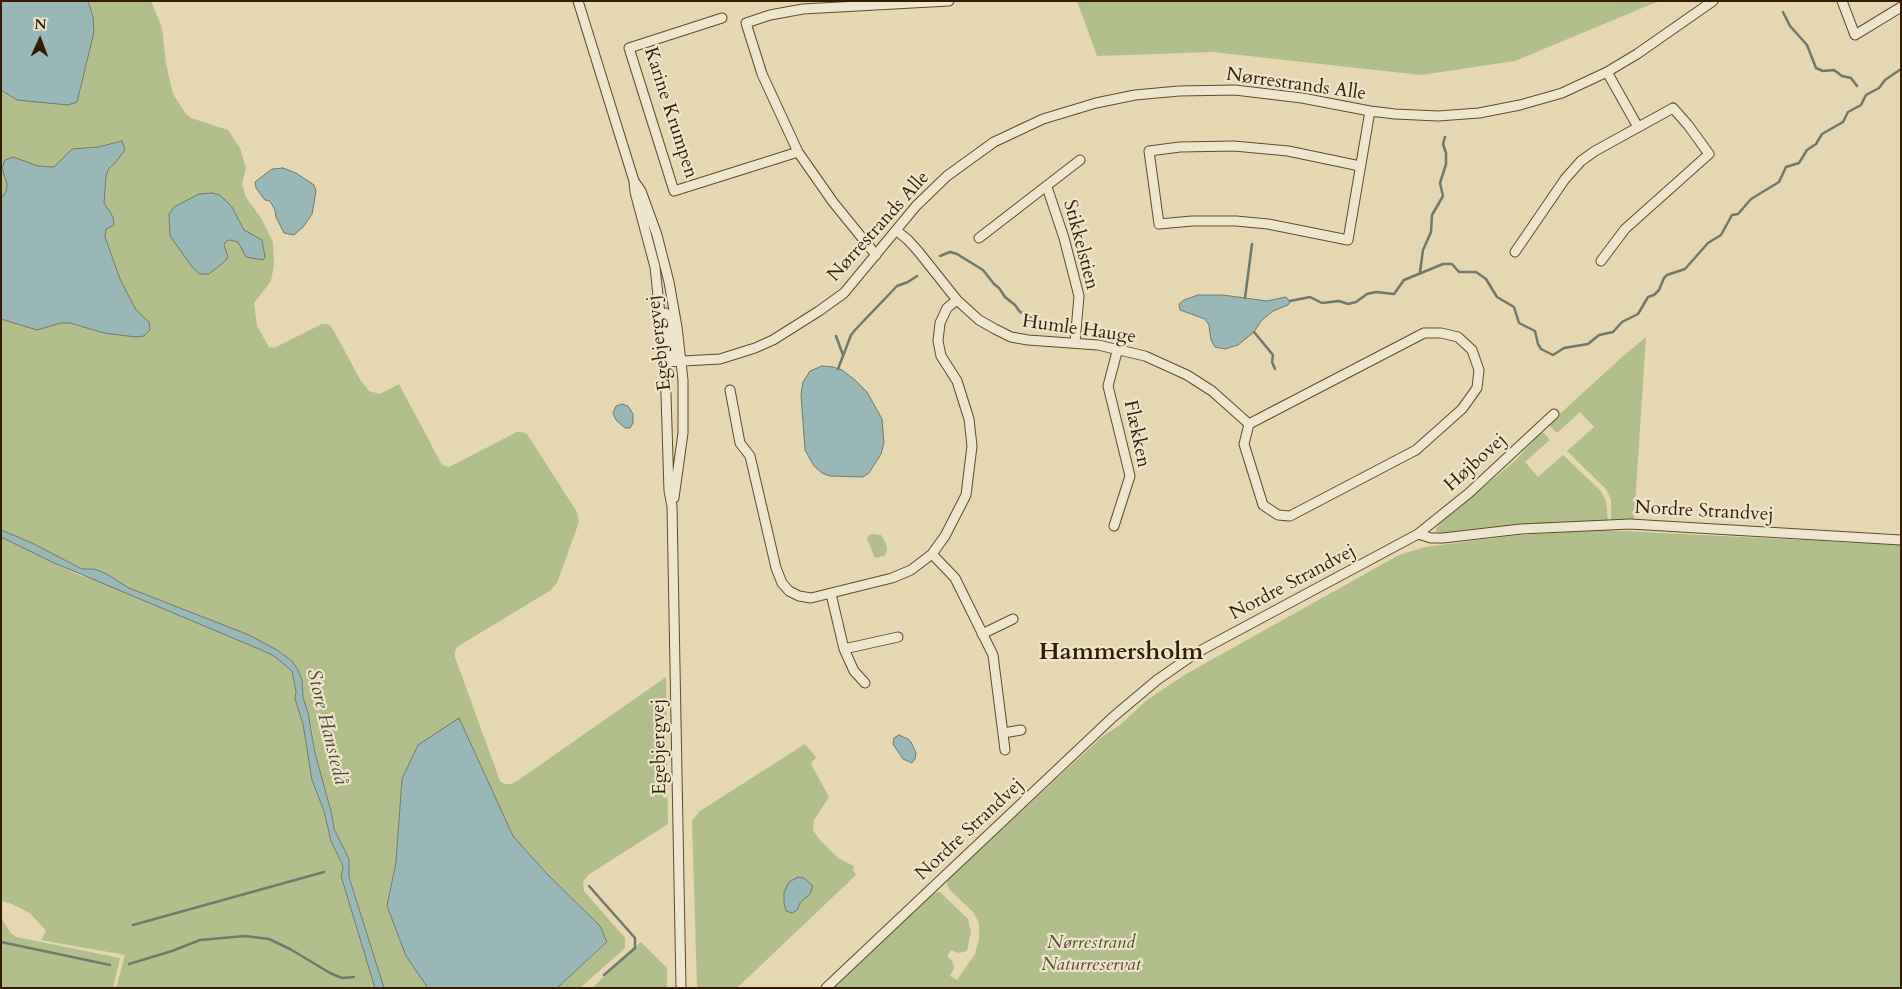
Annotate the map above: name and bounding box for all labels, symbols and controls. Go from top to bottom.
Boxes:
north arrow [15,15,65,65]
text: N [34,15,47,34]
street label: Karine Krumpen [638,45,702,181]
street label: Nørrestrands Alle [1225,64,1367,106]
street label: Nørrestrands Alle [823,167,935,287]
street label: Stikkelstien [1057,198,1103,292]
street label: Egebjergvej [643,294,677,392]
street label: Humle Hauge [1021,311,1137,349]
street label: Flækken [1118,398,1154,470]
street label: Højbovej [1440,429,1512,497]
street label: Nordre Strandvej [1634,497,1774,527]
street label: Nordre Strandvej [1226,540,1360,626]
district label: Hammersholm [1039,639,1203,667]
water label: Store Hanstedå [300,667,352,787]
street label: Egebjergvej [648,699,672,795]
street label: Nordre Strandvej [911,774,1029,886]
park label: Nørrestrand Naturreservat [1041,933,1141,977]

